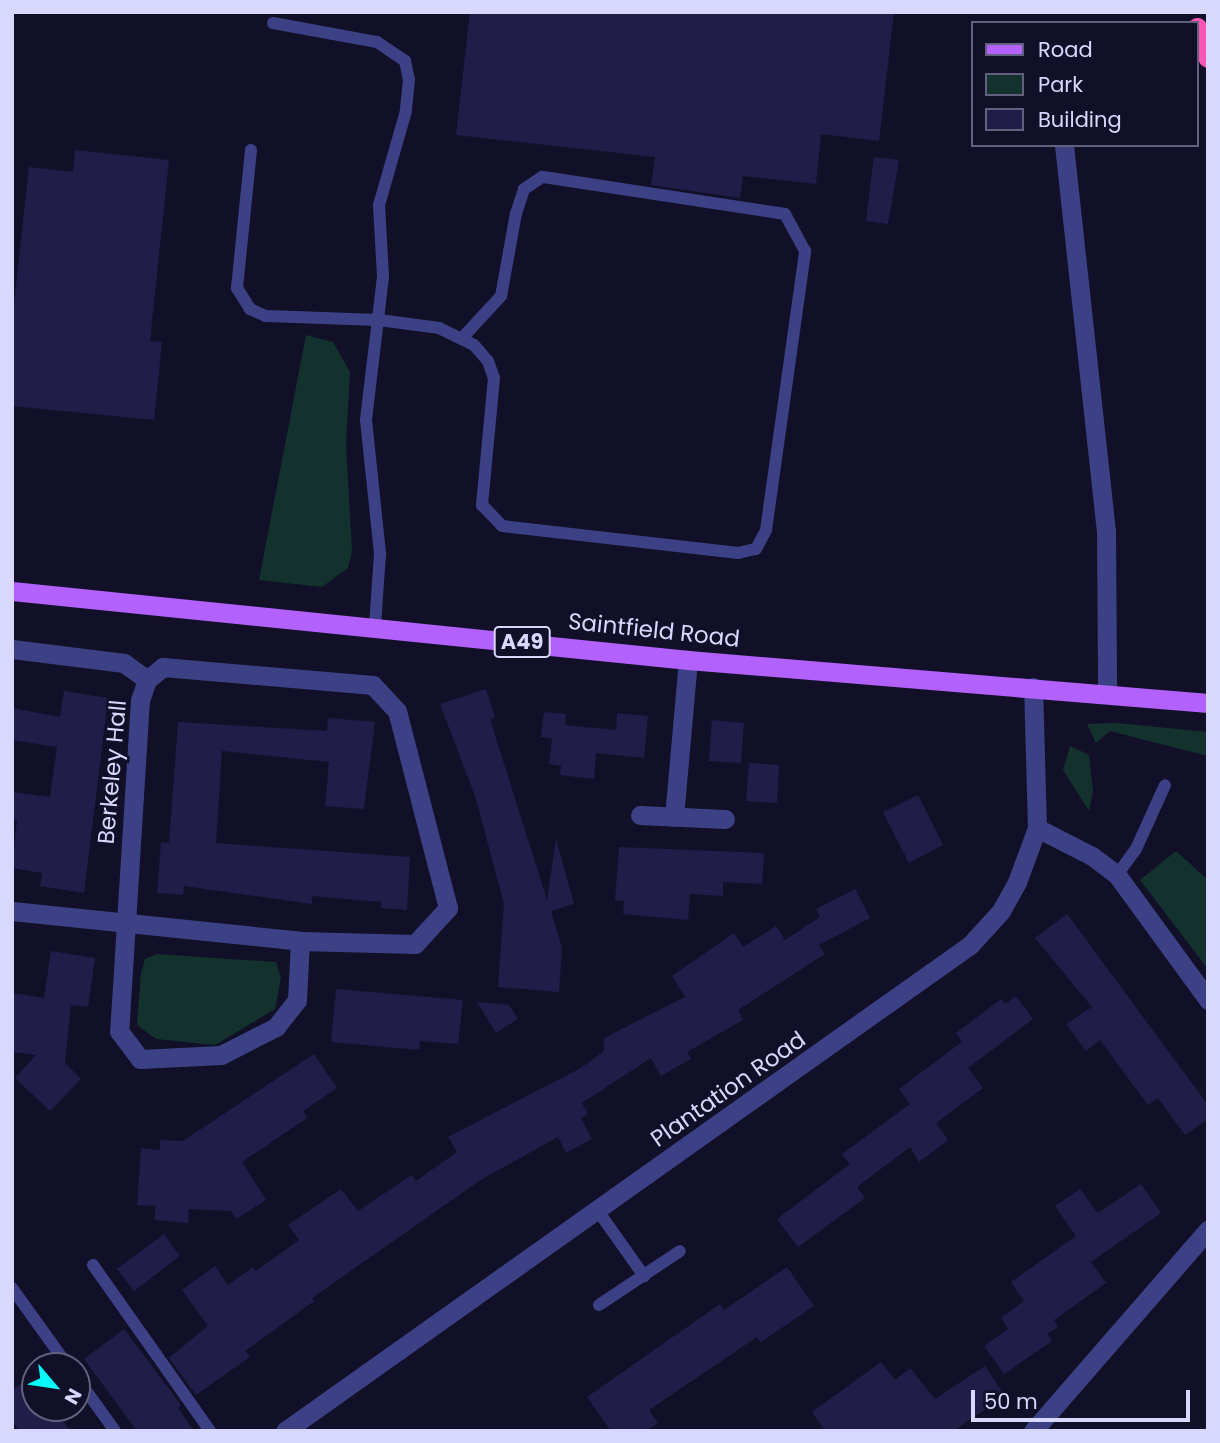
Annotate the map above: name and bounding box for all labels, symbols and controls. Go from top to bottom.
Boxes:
legend [972,21,1199,147]
text: Road [1038,35,1093,64]
text: Park [1038,70,1083,99]
text: Building [1038,105,1122,134]
street label: Saintfield Road [567,607,741,653]
road number: A49 [492,624,552,660]
street label: Berkeley Hall [92,699,132,845]
street label: Plantation Road [645,1025,811,1153]
north arrow [21,1352,91,1422]
scale bar [975,1376,1194,1420]
text: N [58,1384,88,1409]
text: 50 m [984,1387,1038,1416]

